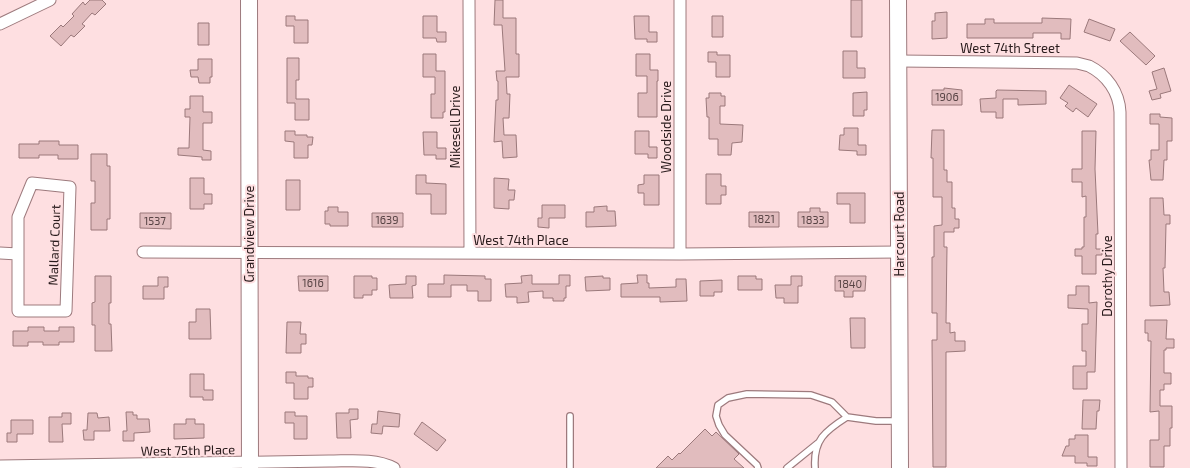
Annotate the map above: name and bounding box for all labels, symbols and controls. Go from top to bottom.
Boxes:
street label: West 74th Street [960,40,1060,56]
street label: Woodside Drive [658,81,674,173]
street label: Mikesell Drive [447,86,463,168]
house number: 1906 [935,90,959,103]
street label: Grandview Drive [241,186,257,282]
street label: Harcourt Road [891,192,907,276]
street label: Mallard Court [45,204,63,286]
house number: 1821 [753,212,775,225]
house number: 1639 [375,213,399,226]
house number: 1833 [801,213,825,226]
house number: 1537 [144,214,166,227]
street label: West 74th Place [473,232,569,248]
street label: Dorothy Drive [1099,235,1115,317]
house number: 1616 [302,276,324,289]
house number: 1840 [838,277,862,290]
street label: West 75th Place [141,441,235,459]

